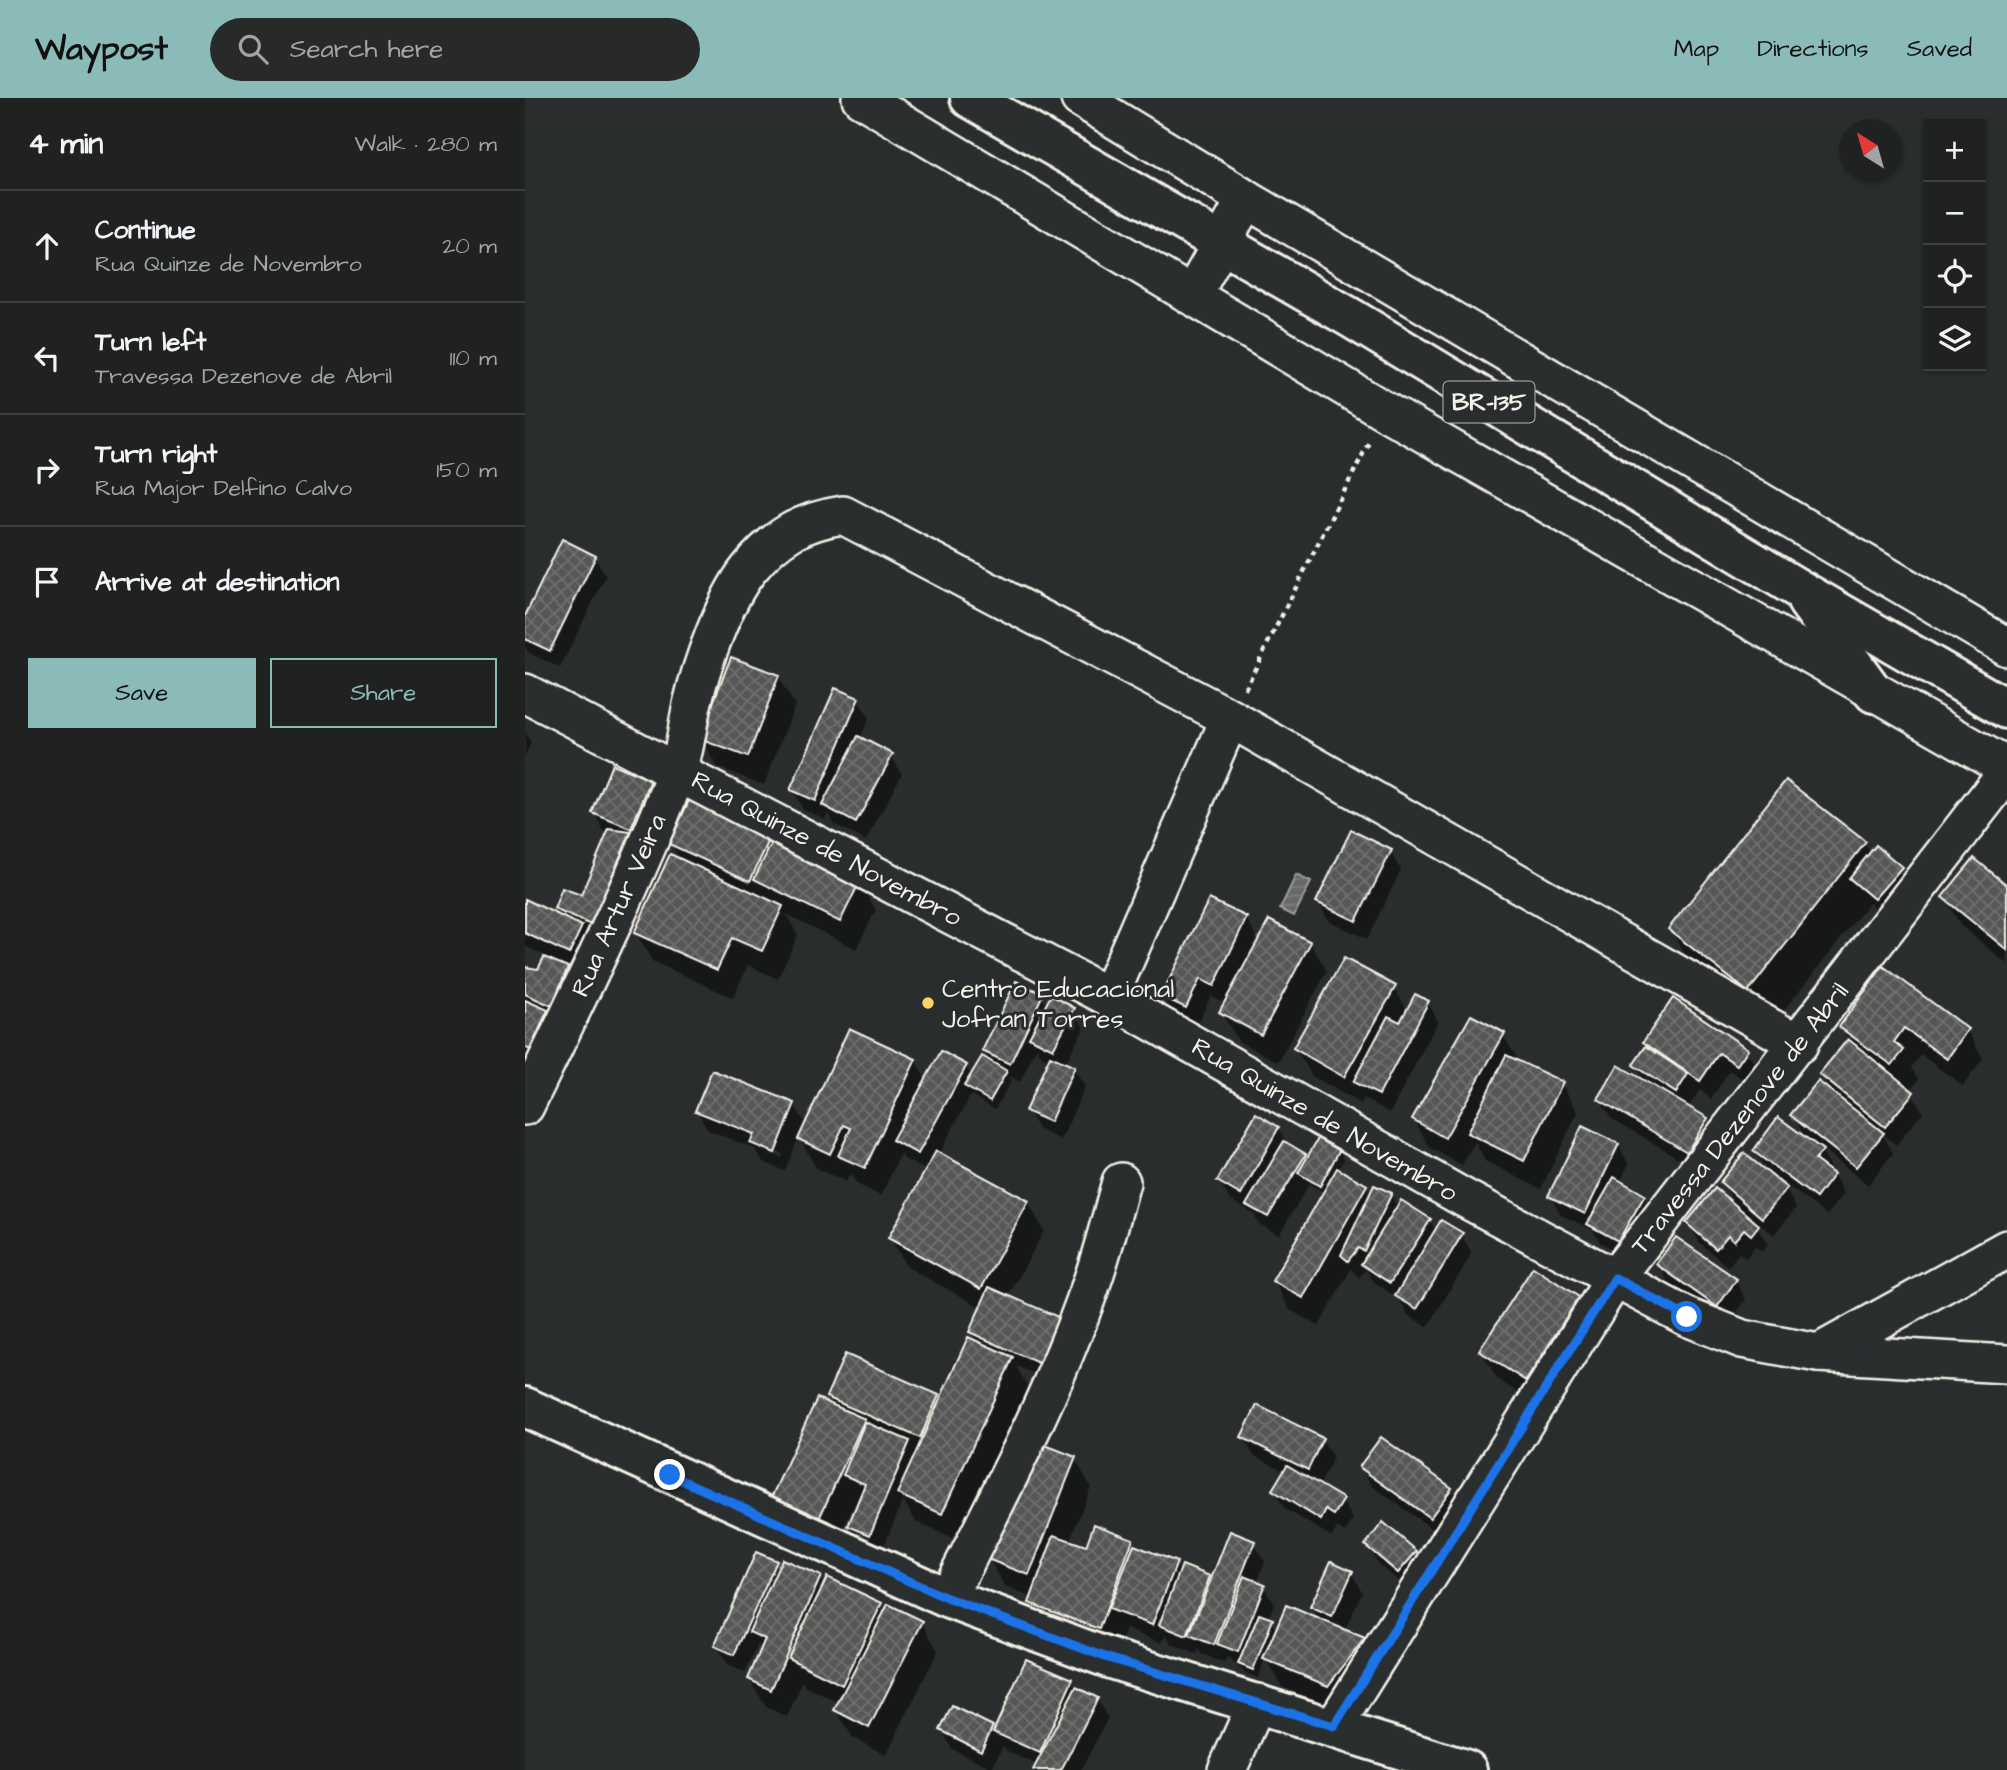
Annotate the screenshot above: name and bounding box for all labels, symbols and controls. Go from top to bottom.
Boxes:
search box [210,18,700,81]
text: Waypost [35,26,168,72]
icon: search [234,30,272,68]
text: Search here [290,31,443,67]
text: Map [1674,32,1719,66]
text: Directions [1757,32,1869,66]
text: Saved [1907,32,1972,66]
north arrow [1839,119,1902,182]
map controls [1923,119,1986,371]
button: + [1923,119,1986,182]
text: 4 min [28,123,103,165]
text: Walk · 280 m [355,128,497,160]
button: − [1923,182,1986,245]
text: Continue [95,212,196,248]
icon: ahead [28,227,66,265]
text: 20 m [442,230,497,262]
button: locate [1923,245,1986,308]
text: Rua Quinze de Novembro [95,248,362,280]
button: layers [1923,308,1986,371]
text: Turn left [95,324,206,360]
icon: left [28,339,66,377]
text: 110 m [449,342,497,374]
text: Travessa Dezenove de Abril [95,360,392,392]
road number: BR-135 [1443,382,1535,422]
text: Turn right [95,436,217,472]
icon: right [28,451,66,489]
text: 150 m [436,454,497,486]
text: Rua Major Delfino Calvo [95,472,352,504]
icon: arrive [28,563,66,601]
text: Arrive at destination [95,564,340,600]
button: Save [28,658,256,728]
button: Share [270,658,497,728]
street label: Rua Quinze de Novembro [685,762,968,936]
street label: Rua Artur Veira [562,808,675,1003]
place label: Centro Educacional Jofran Torres [942,971,1174,1037]
street label: Travessa Dezenove de Abril [1622,975,1857,1262]
marker: Centro Educacional Jofran Torres [920,995,936,1011]
street label: Rua Quinze de Novembro [1185,1029,1464,1211]
route start [1671,1301,1702,1332]
route end [654,1459,685,1490]

